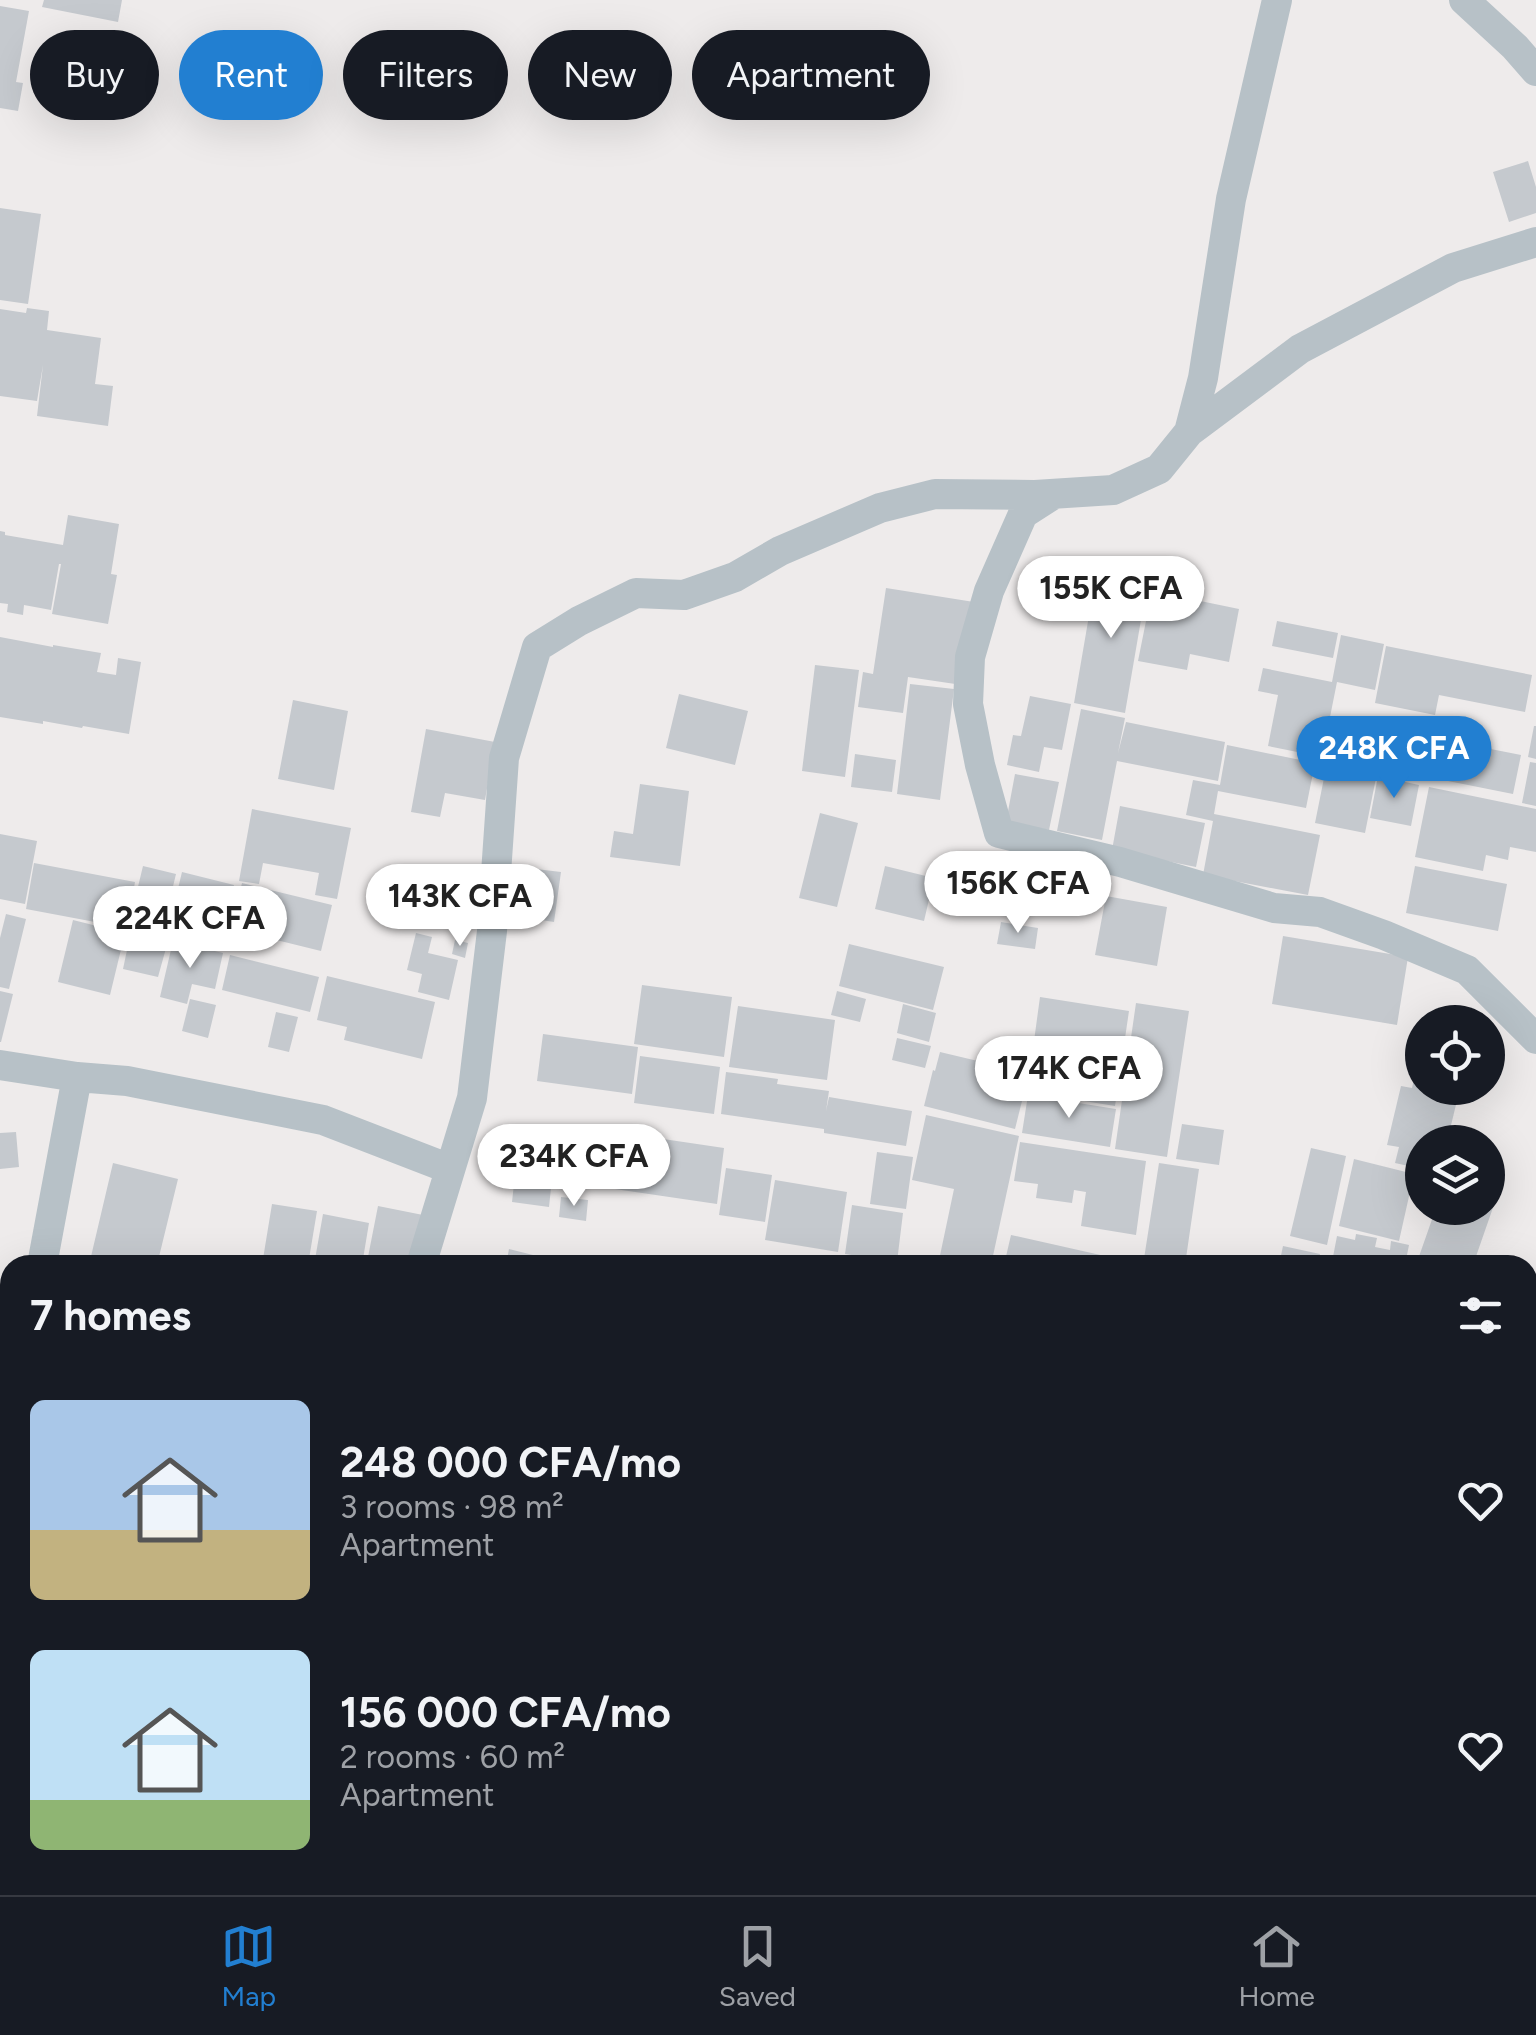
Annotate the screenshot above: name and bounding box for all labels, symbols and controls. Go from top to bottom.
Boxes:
chip: Buy [30,30,159,120]
chip: Rent [179,30,323,120]
chip: Filters [343,30,508,120]
chip: New [528,30,672,120]
chip: Apartment [692,30,930,120]
pin: 155K CFA [1008,556,1214,641]
text: 155K CFA [1039,569,1183,607]
pin: 248K CFA [1291,716,1497,801]
text: 248K CFA [1318,729,1470,767]
pin: 156K CFA [915,851,1121,936]
pin: 143K CFA [357,864,563,949]
text: 156K CFA [946,864,1090,902]
text: 143K CFA [388,877,532,915]
pin: 224K CFA [87,886,293,971]
text: 224K CFA [115,899,265,937]
map controls [1405,1005,1505,1225]
button: locate [1405,1005,1505,1105]
pin: 174K CFA [966,1036,1172,1121]
text: 174K CFA [997,1049,1141,1087]
pin: 234K CFA [471,1124,677,1209]
button: layers [1405,1125,1505,1225]
text: 234K CFA [499,1137,649,1175]
icon: filters [1453,1288,1508,1343]
text: 7 homes [30,1290,191,1341]
text: 248 000 CFA/mo [340,1437,681,1488]
icon: home [110,1440,230,1560]
icon: heart [1453,1473,1508,1528]
text: 3 rooms · 98 m² [340,1488,564,1526]
text: Apartment [340,1526,494,1564]
text: 156 000 CFA/mo [340,1687,671,1738]
icon: home [110,1690,230,1810]
icon: heart [1453,1723,1508,1778]
text: 2 rooms · 60 m² [340,1738,565,1776]
text: Apartment [340,1776,494,1814]
tab: Map [221,1919,276,2013]
tab: Saved [719,1919,796,2013]
tab: Home [1238,1919,1315,2013]

